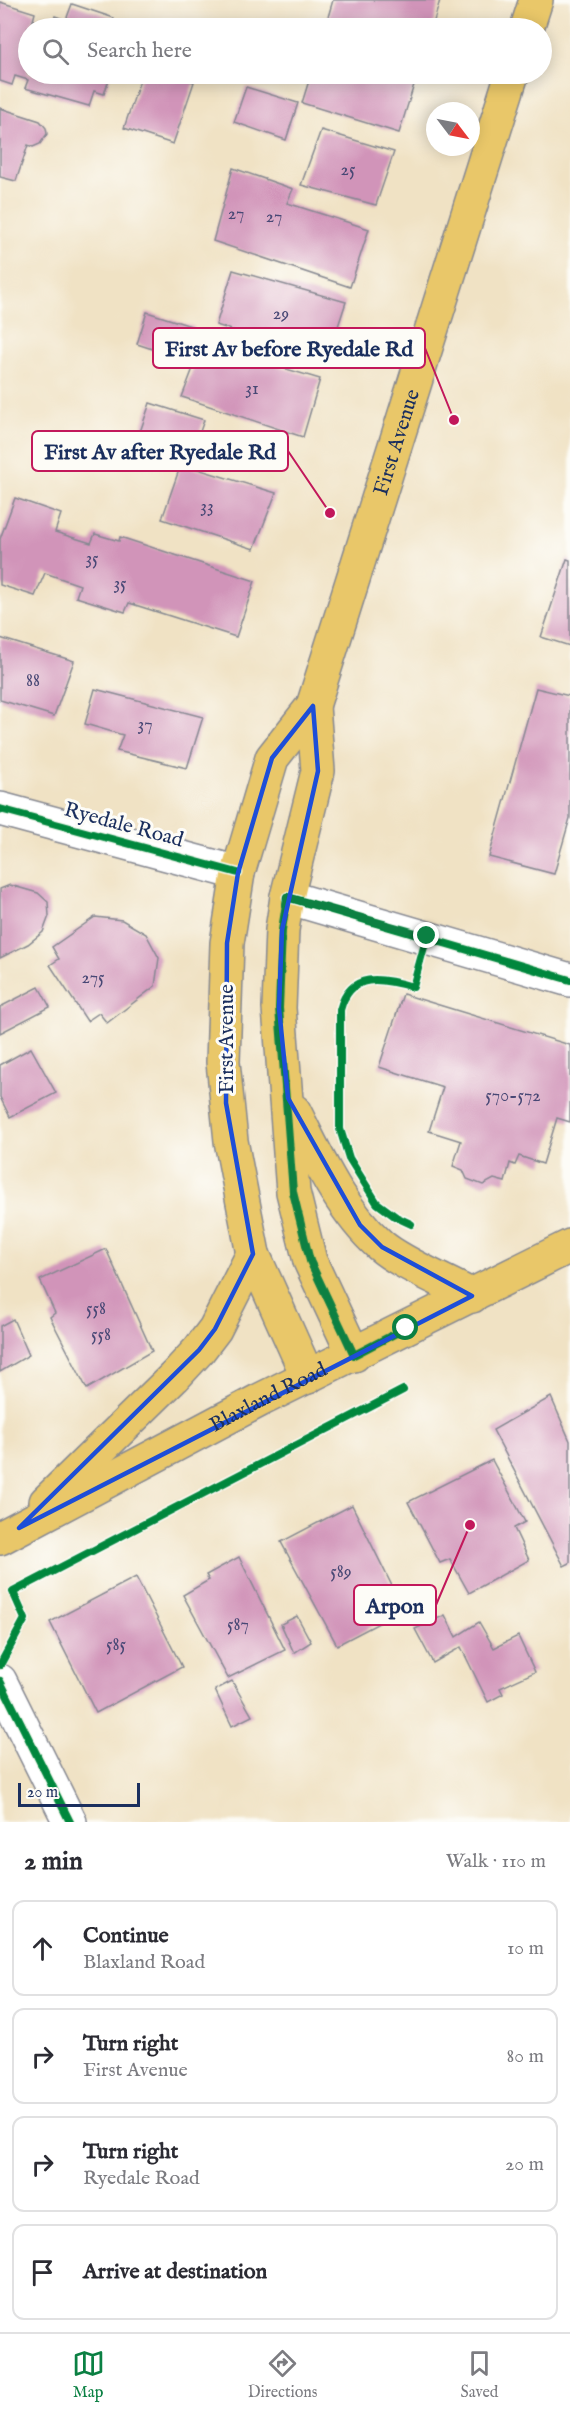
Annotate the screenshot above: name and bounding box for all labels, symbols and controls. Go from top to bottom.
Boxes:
search box [18,18,552,84]
icon: search [39,35,72,68]
text: Search here [87,37,192,65]
north arrow [426,102,480,156]
house number: 25 [341,159,356,182]
house number: 27 [228,203,244,226]
house number: 27 [266,206,282,229]
house number: 29 [273,303,289,326]
callout: First Av before Ryedale Rd [153,328,425,368]
text: First Av before Ryedale Rd [165,336,415,364]
house number: 31 [245,378,259,401]
street label: First Avenue [368,386,427,499]
callout: First Av after Ryedale Rd [32,431,288,471]
text: First Av after Ryedale Rd [44,439,277,467]
house number: 33 [200,496,214,519]
house number: 35 [85,548,99,571]
house number: 35 [113,573,127,596]
house number: 88 [26,670,40,693]
house number: 37 [137,714,153,737]
street label: Ryedale Road [61,797,187,855]
route end [413,922,439,948]
house number: 275 [81,967,105,990]
street label: First Avenue [214,984,241,1094]
house number: 570-572 [485,1085,541,1108]
house number: 558 [86,1298,106,1321]
route start [392,1314,418,1340]
house number: 558 [91,1324,111,1347]
street label: Blaxland Road [205,1357,333,1439]
house number: 589 [330,1561,352,1584]
callout: Arpon [354,1585,436,1625]
text: Arpon [365,1593,424,1621]
house number: 587 [227,1614,249,1637]
house number: 585 [106,1634,127,1657]
scale bar [18,1780,140,1808]
text: 20 m [27,1783,58,1803]
text: 2 min [24,1845,83,1878]
text: Walk · 110 m [446,1849,546,1874]
text: Continue [83,1922,169,1950]
icon: ahead [26,1932,59,1965]
text: 10 m [507,1936,544,1961]
text: Blaxland Road [83,1950,205,1975]
text: Turn right [83,2030,178,2058]
icon: right [26,2040,59,2073]
text: 80 m [507,2044,544,2069]
text: First Avenue [83,2058,188,2083]
text: Turn right [83,2138,178,2166]
icon: right [26,2148,59,2181]
text: 20 m [505,2152,544,2177]
text: Ryedale Road [83,2166,200,2191]
icon: arrive [26,2256,59,2289]
text: Arrive at destination [83,2258,267,2286]
tab: Map [72,2347,105,2403]
tab: Directions [248,2347,317,2403]
tab: Saved [461,2347,498,2403]

